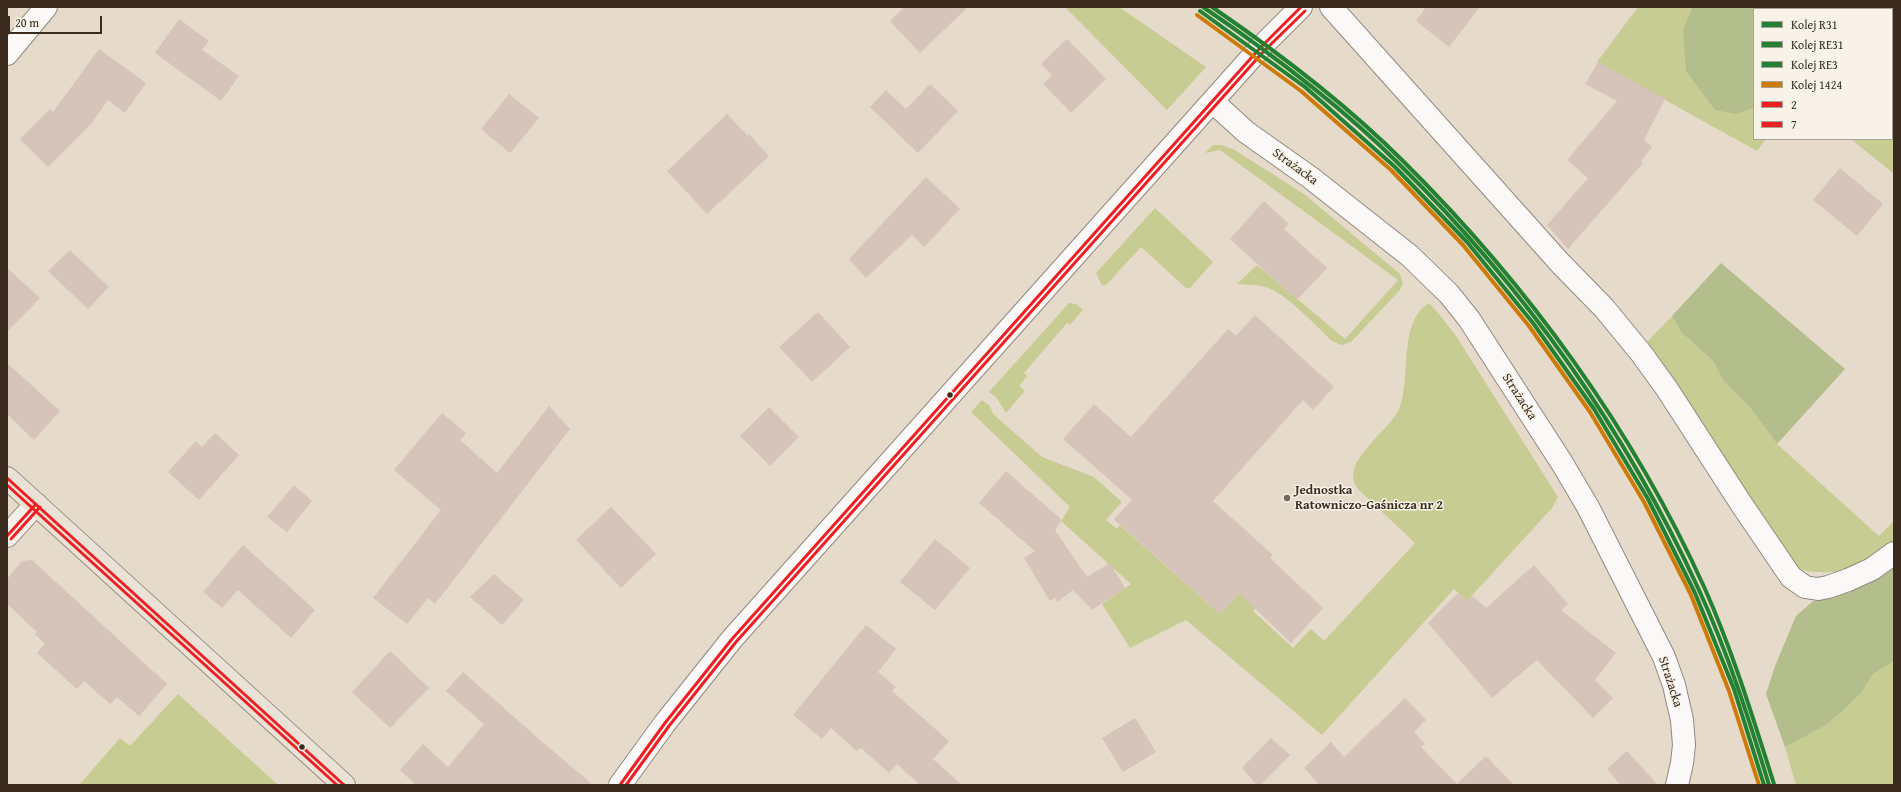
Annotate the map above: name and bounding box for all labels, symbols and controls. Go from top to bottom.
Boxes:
scale bar [10,8,104,34]
legend [1753,8,1893,140]
text: 20 m [15,14,39,31]
text: Kolej R31 [1791,16,1838,33]
text: Kolej RE31 [1791,36,1844,53]
text: Kolej RE3 [1791,56,1838,73]
text: Kolej 1424 [1791,76,1842,93]
text: 2 [1791,96,1797,113]
text: 7 [1791,116,1797,133]
street label: Strażacka [1269,145,1321,189]
street label: Strażacka [1498,371,1540,423]
unlabelled marker [945,390,955,400]
place label: Jednostka Ratowniczo-Gaśnicza nr 2 [1295,483,1443,514]
marker: Jednostka Ratowniczo-Gaśnicza nr 2 [1282,493,1292,503]
street label: Strażacka [1654,655,1686,709]
unlabelled marker [297,742,307,752]

